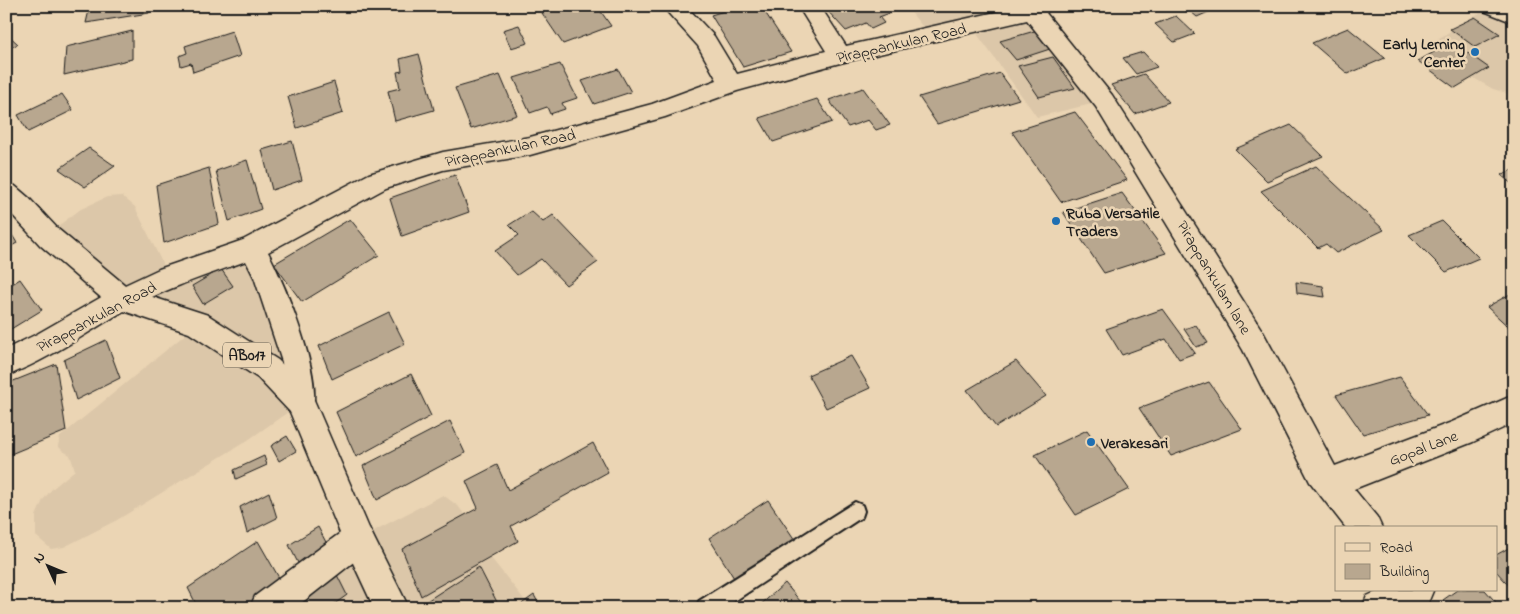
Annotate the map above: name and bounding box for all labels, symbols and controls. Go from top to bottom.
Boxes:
street label: Pirappankulan Road [834,17,969,71]
place label: Early Lerning Center [1382,33,1466,75]
marker: Early Lerning Center [1469,46,1481,58]
street label: Pirappankulan Road [443,123,578,175]
place label: Ruba Versatile Traders [1065,202,1160,244]
marker: Ruba Versatile Traders [1050,215,1062,227]
street label: Pirappankulam lane [1170,217,1257,340]
street label: Pirappankulan Road [33,276,161,360]
road number: AB017 [223,342,271,368]
street label: Gopal Lane [1386,424,1462,473]
place label: Verakesari [1100,432,1168,456]
marker: Verakesari [1085,436,1097,448]
legend [1335,526,1498,592]
text: Road [1380,537,1413,559]
north arrow [22,542,72,592]
text: N [29,547,51,569]
text: Building [1379,561,1429,584]

